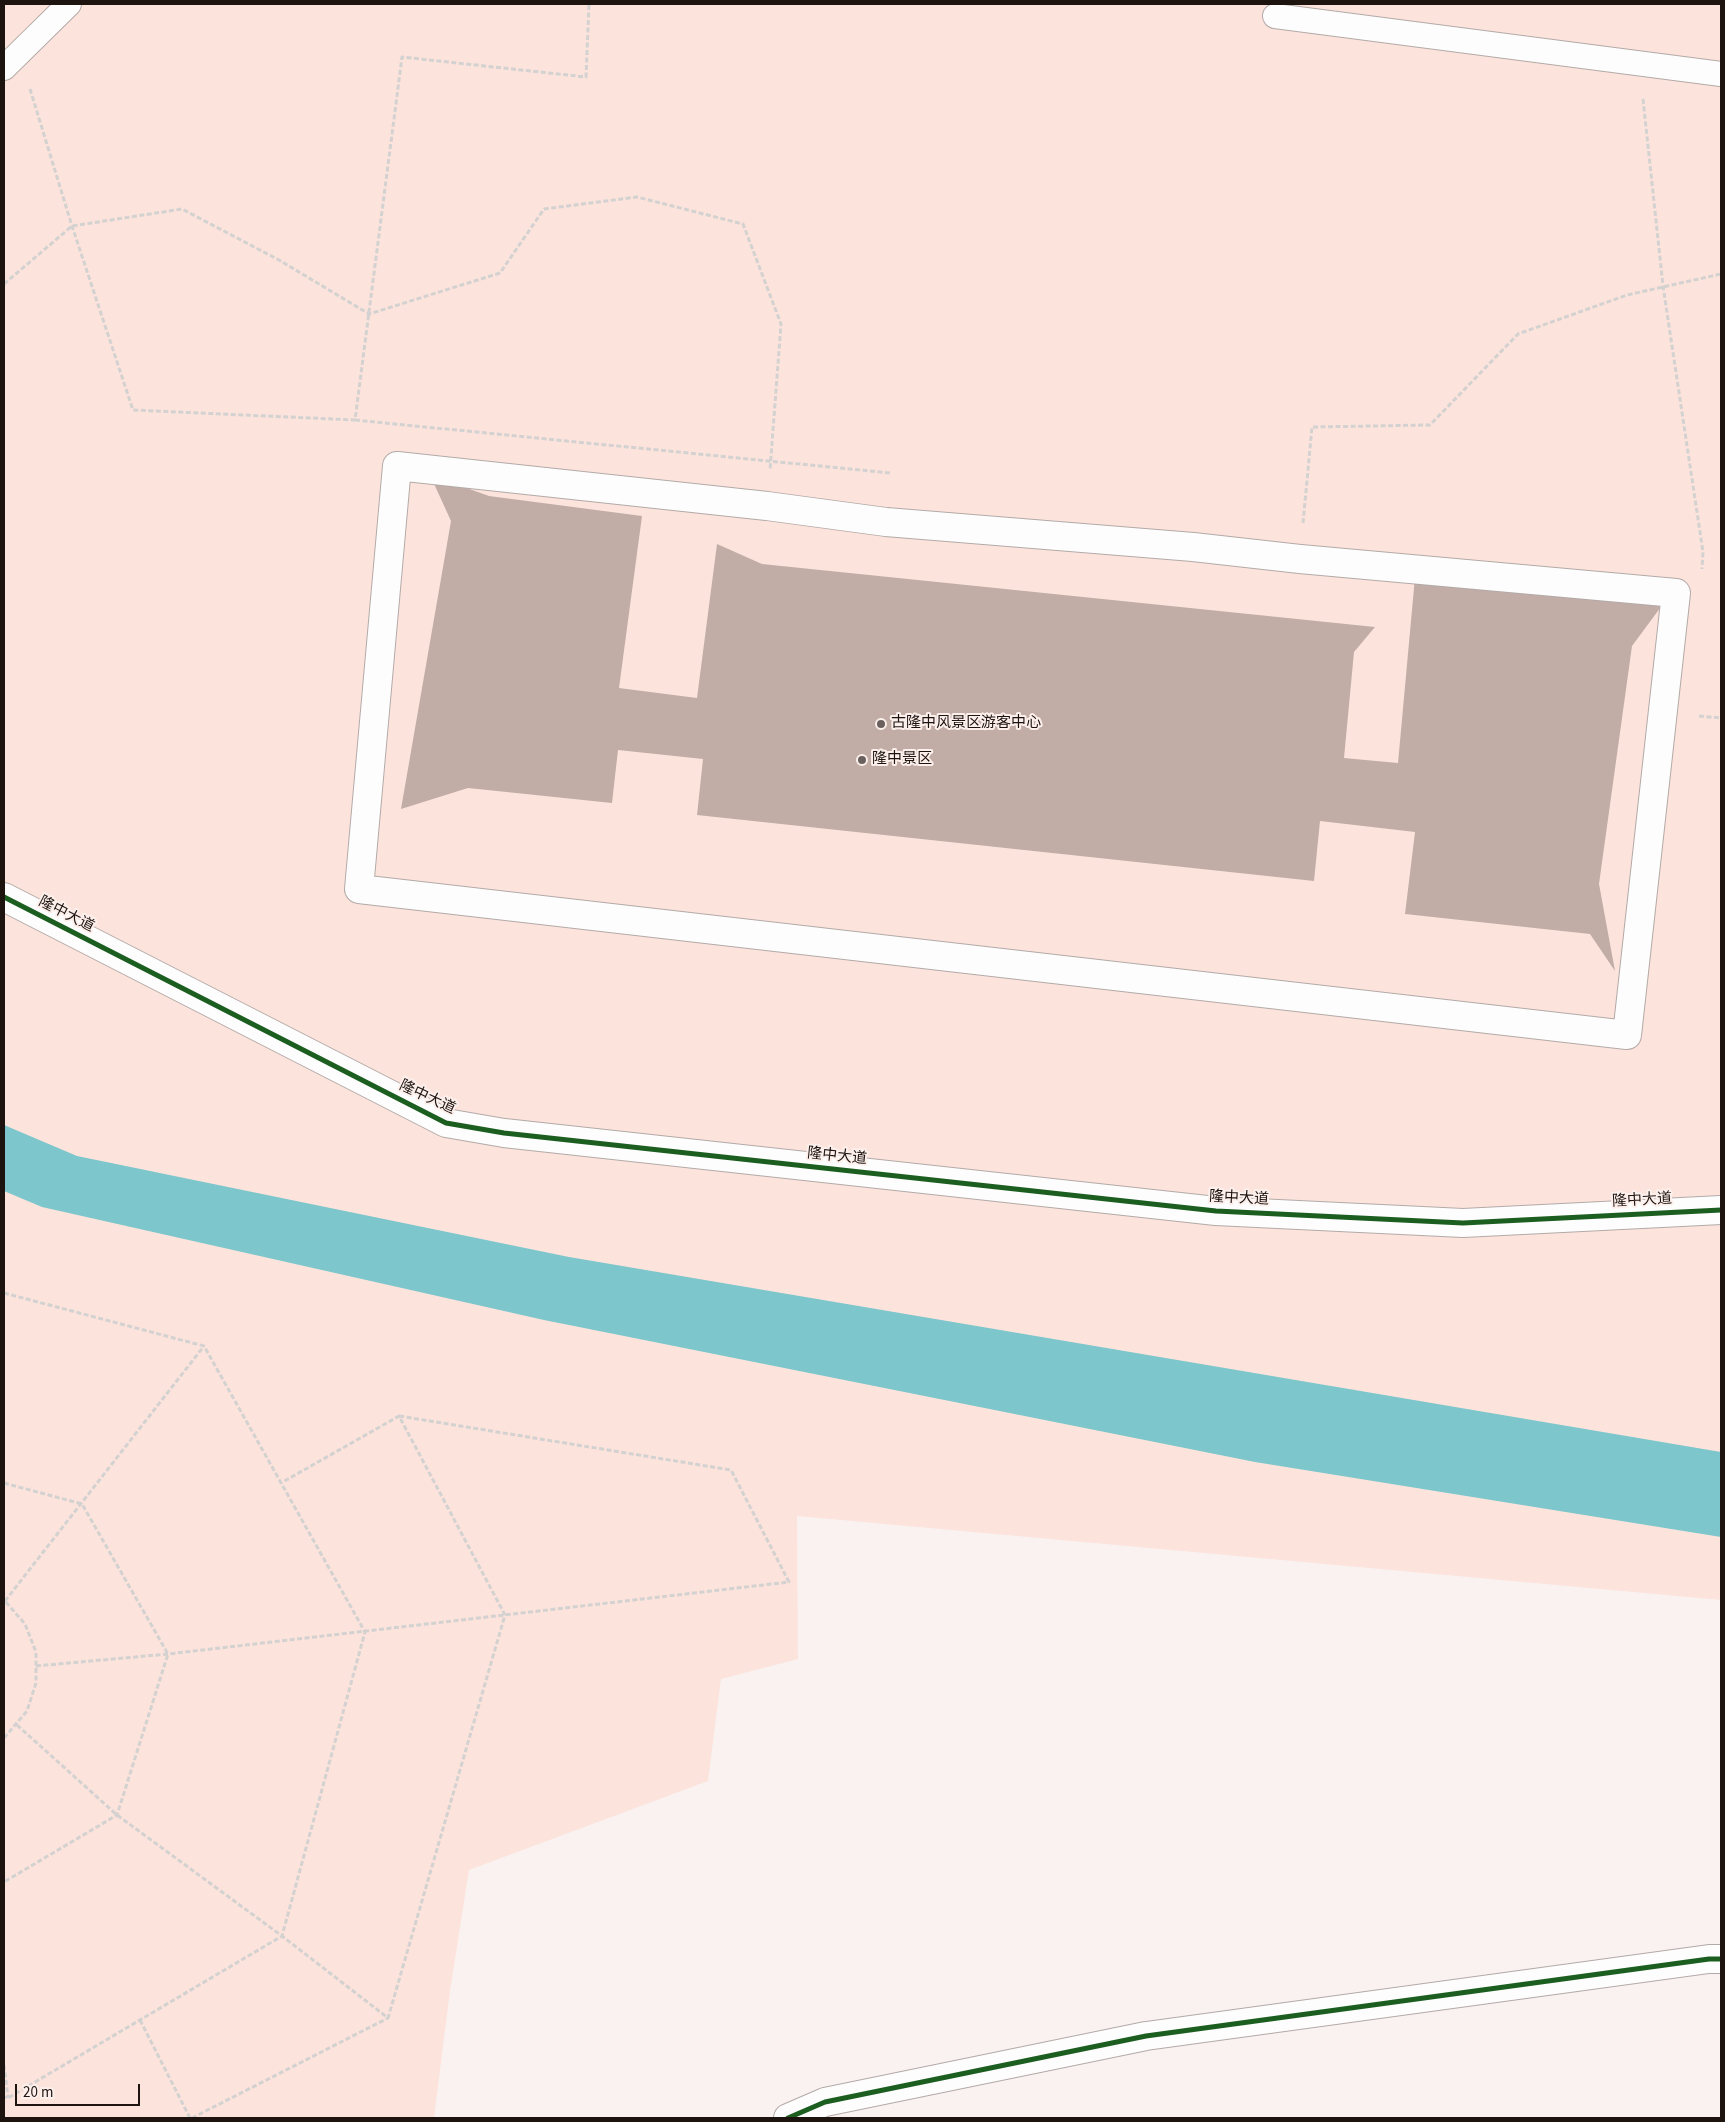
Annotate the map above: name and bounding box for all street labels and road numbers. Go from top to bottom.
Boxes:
street label: 隆中大道 [35,893,97,937]
street label: 隆中大道 [396,1077,458,1119]
street label: 隆中大道 [806,1145,868,1169]
street label: 隆中大道 [1209,1188,1269,1210]
street label: 隆中大道 [1612,1190,1672,1212]

